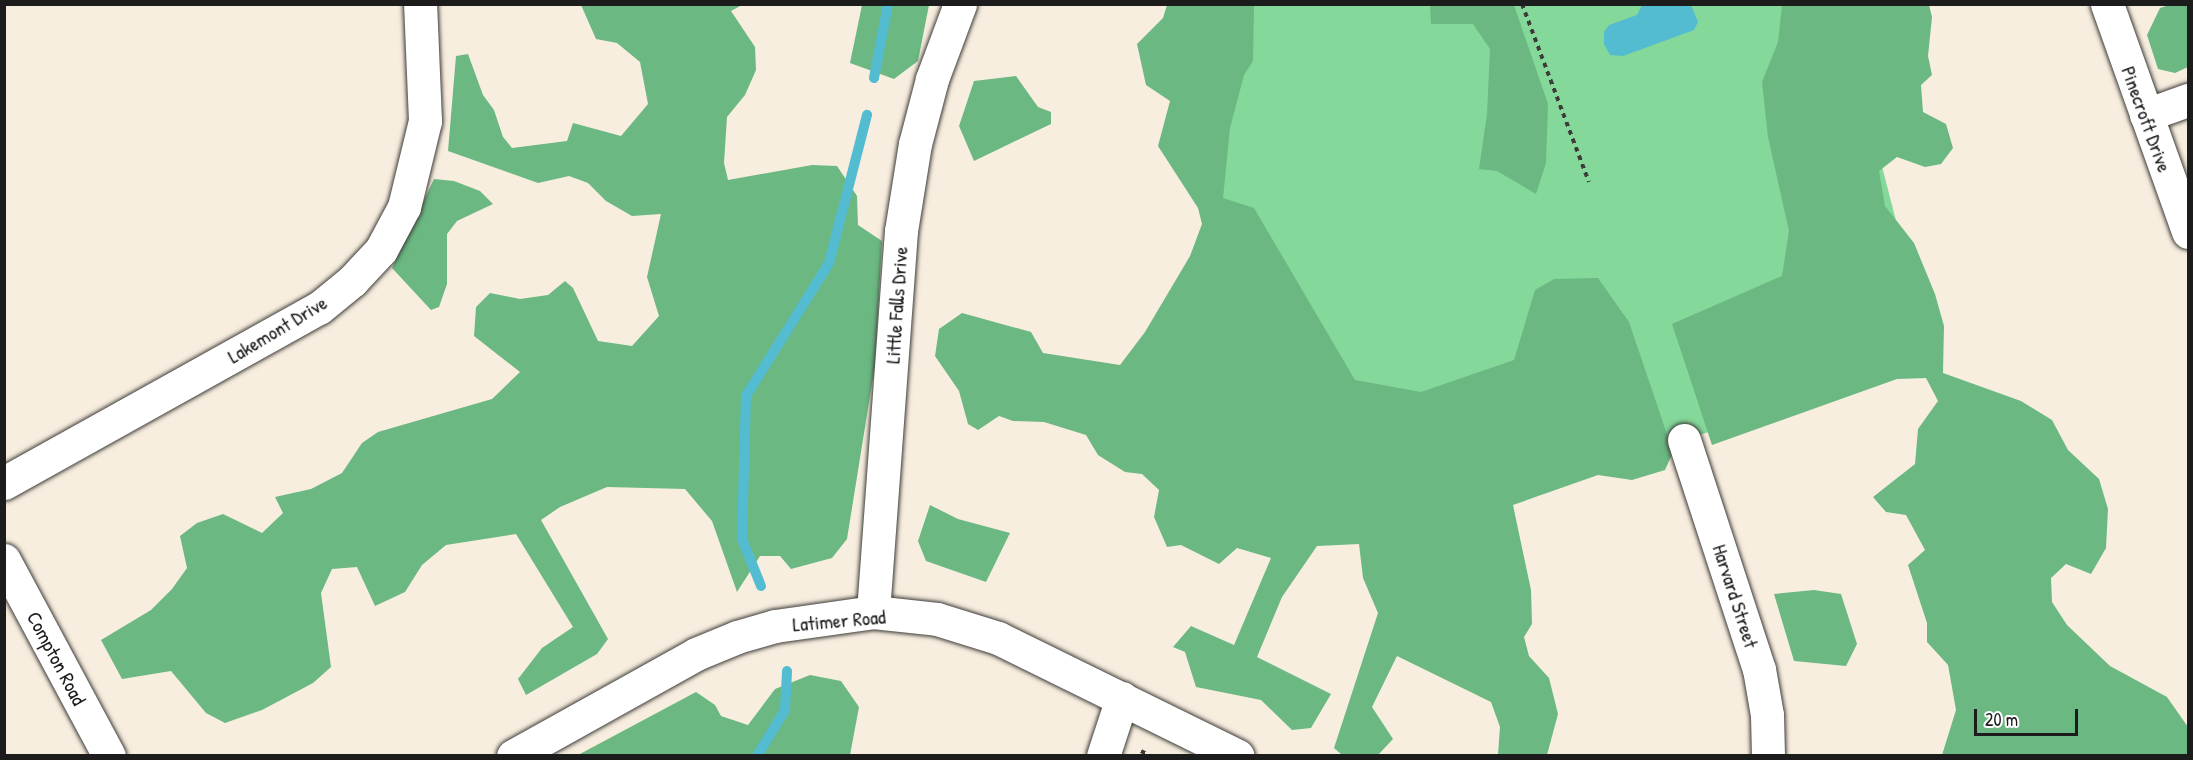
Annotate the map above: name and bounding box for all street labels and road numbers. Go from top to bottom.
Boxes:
street label: Pinecroft Drive [2117,63,2177,175]
street label: Little Falls Drive [880,246,912,364]
street label: Lakemont Drive [223,290,331,368]
street label: Harvard Street [1708,541,1764,651]
street label: Latimer Road [791,604,887,636]
street label: Compton Road [22,607,92,709]

